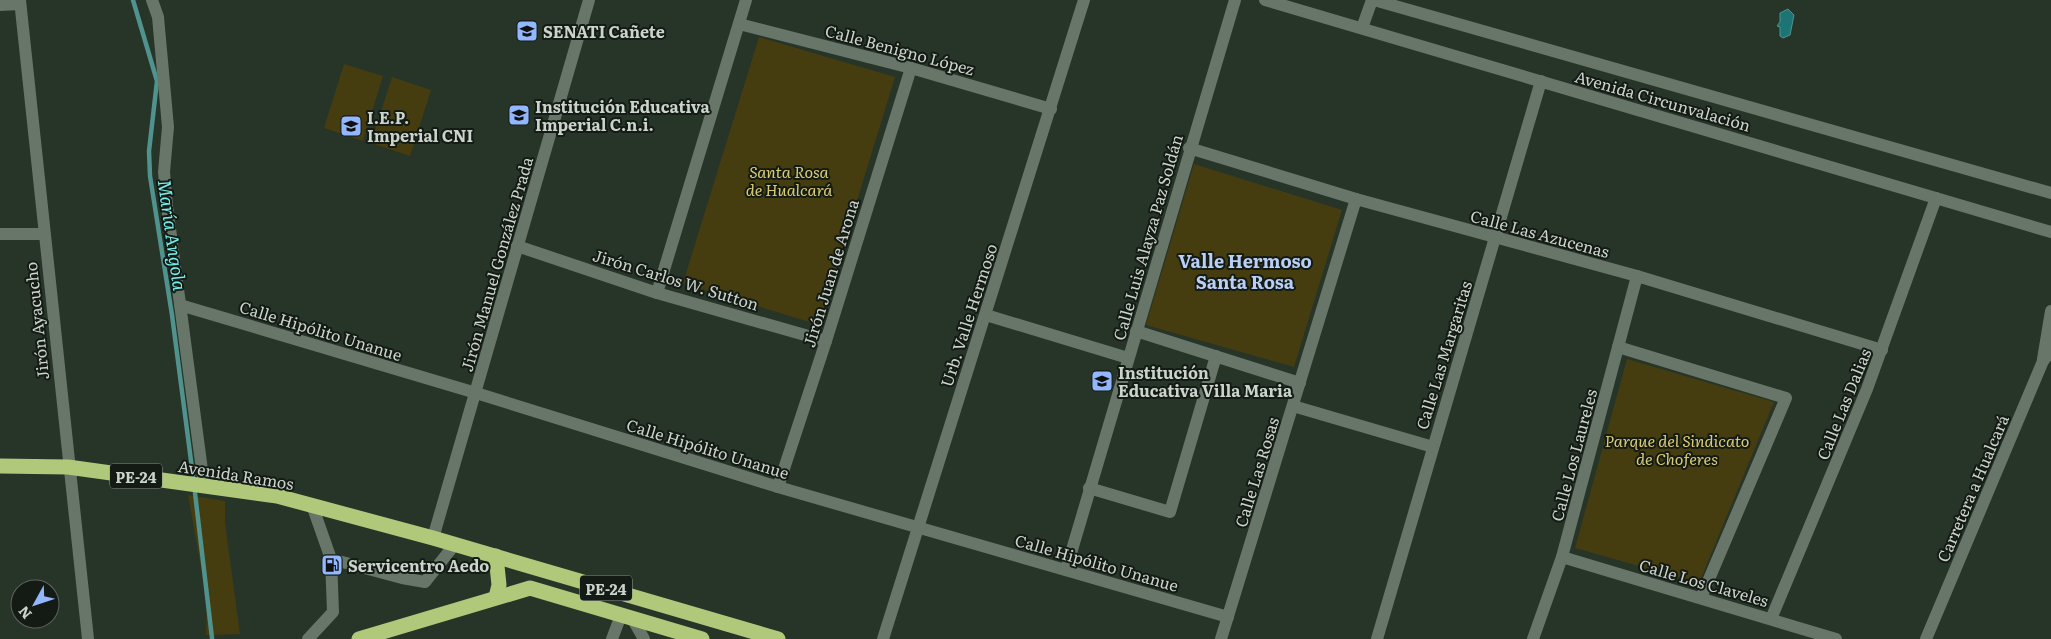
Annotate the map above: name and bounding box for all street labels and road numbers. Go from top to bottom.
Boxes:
street label: Calle Benigno López [823,18,978,81]
street label: Avenida Circunvalación [1572,63,1754,137]
street label: Calle Luis Alayza Paz Soldán [1106,131,1188,343]
street label: Jirón Manuel González Prada [454,153,538,374]
street label: Jirón Juan de Arona [796,196,864,350]
street label: Calle Las Azucenas [1468,203,1612,263]
street label: Urb. Valle Hermoso [933,240,1003,390]
street label: Jirón Carlos W. Sutton [590,242,762,316]
street label: Jirón Ayacucho [18,261,54,381]
street label: Calle Las Margaritas [1409,278,1477,432]
street label: Calle Hipólito Unanue [237,294,405,366]
street label: Calle Las Dalias [1810,345,1876,463]
street label: Calle Los Laureles [1544,386,1602,524]
street label: Carretera a Hualcará [1930,410,2014,565]
street label: Calle Hipólito Unanue [624,412,792,484]
street label: Calle Las Rosas [1228,414,1284,530]
street label: Avenida Ramos [176,453,296,495]
road number: PE-24 [110,464,162,488]
street label: Calle Hipólito Unanue [1012,527,1182,597]
street label: Calle Los Claveles [1637,552,1771,612]
road number: PE-24 [580,576,632,600]

